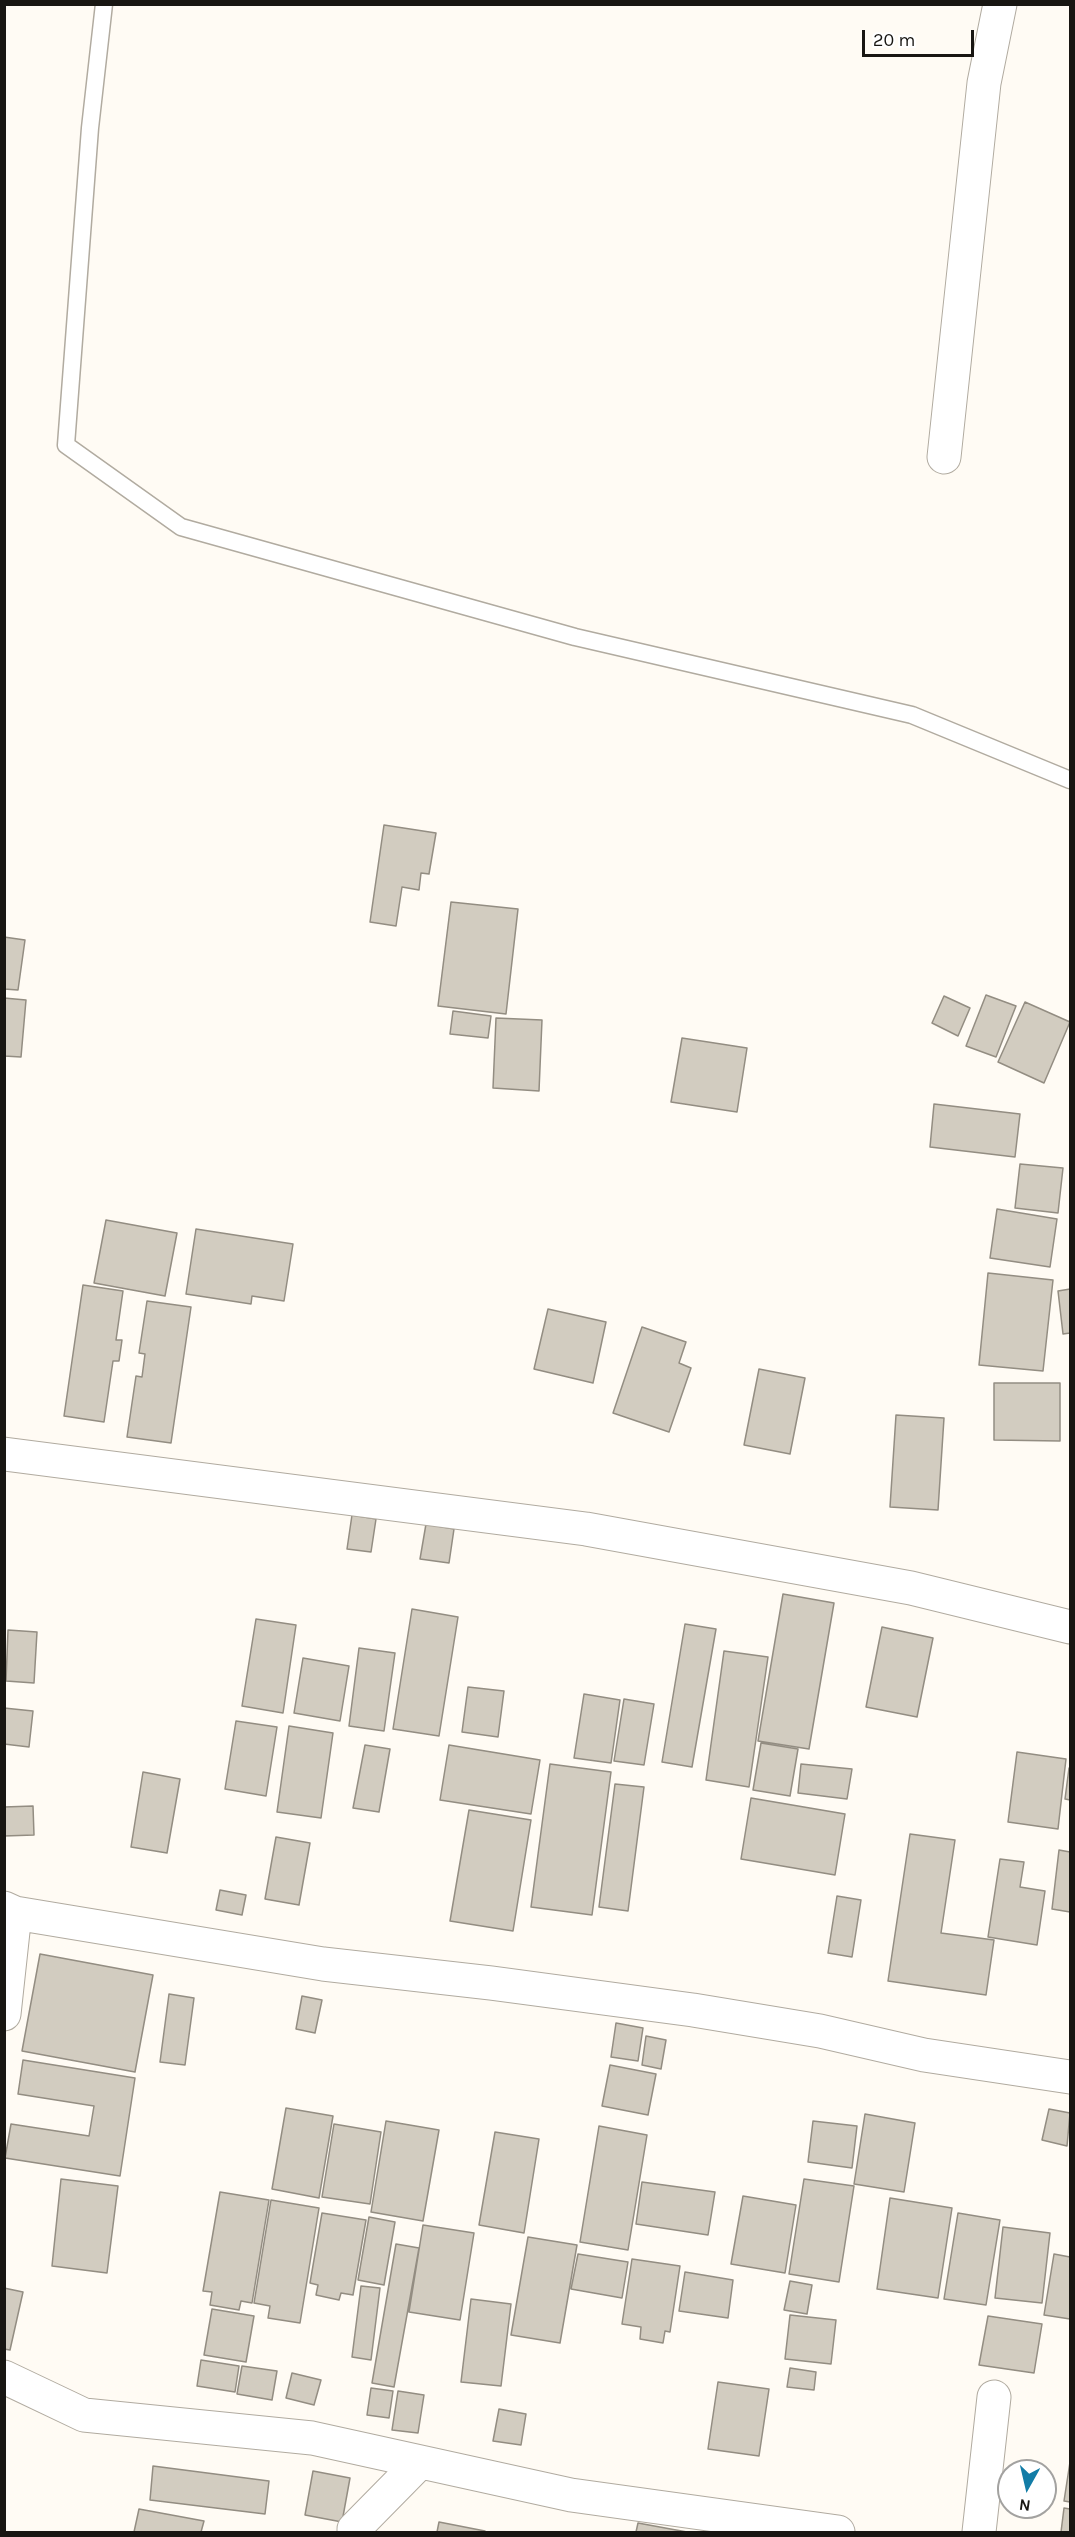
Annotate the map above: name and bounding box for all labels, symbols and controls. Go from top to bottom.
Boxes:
scale bar [865,18,978,56]
text: 20 m [873,29,915,51]
north arrow [997,2459,1057,2519]
text: N [1018,2495,1032,2516]

